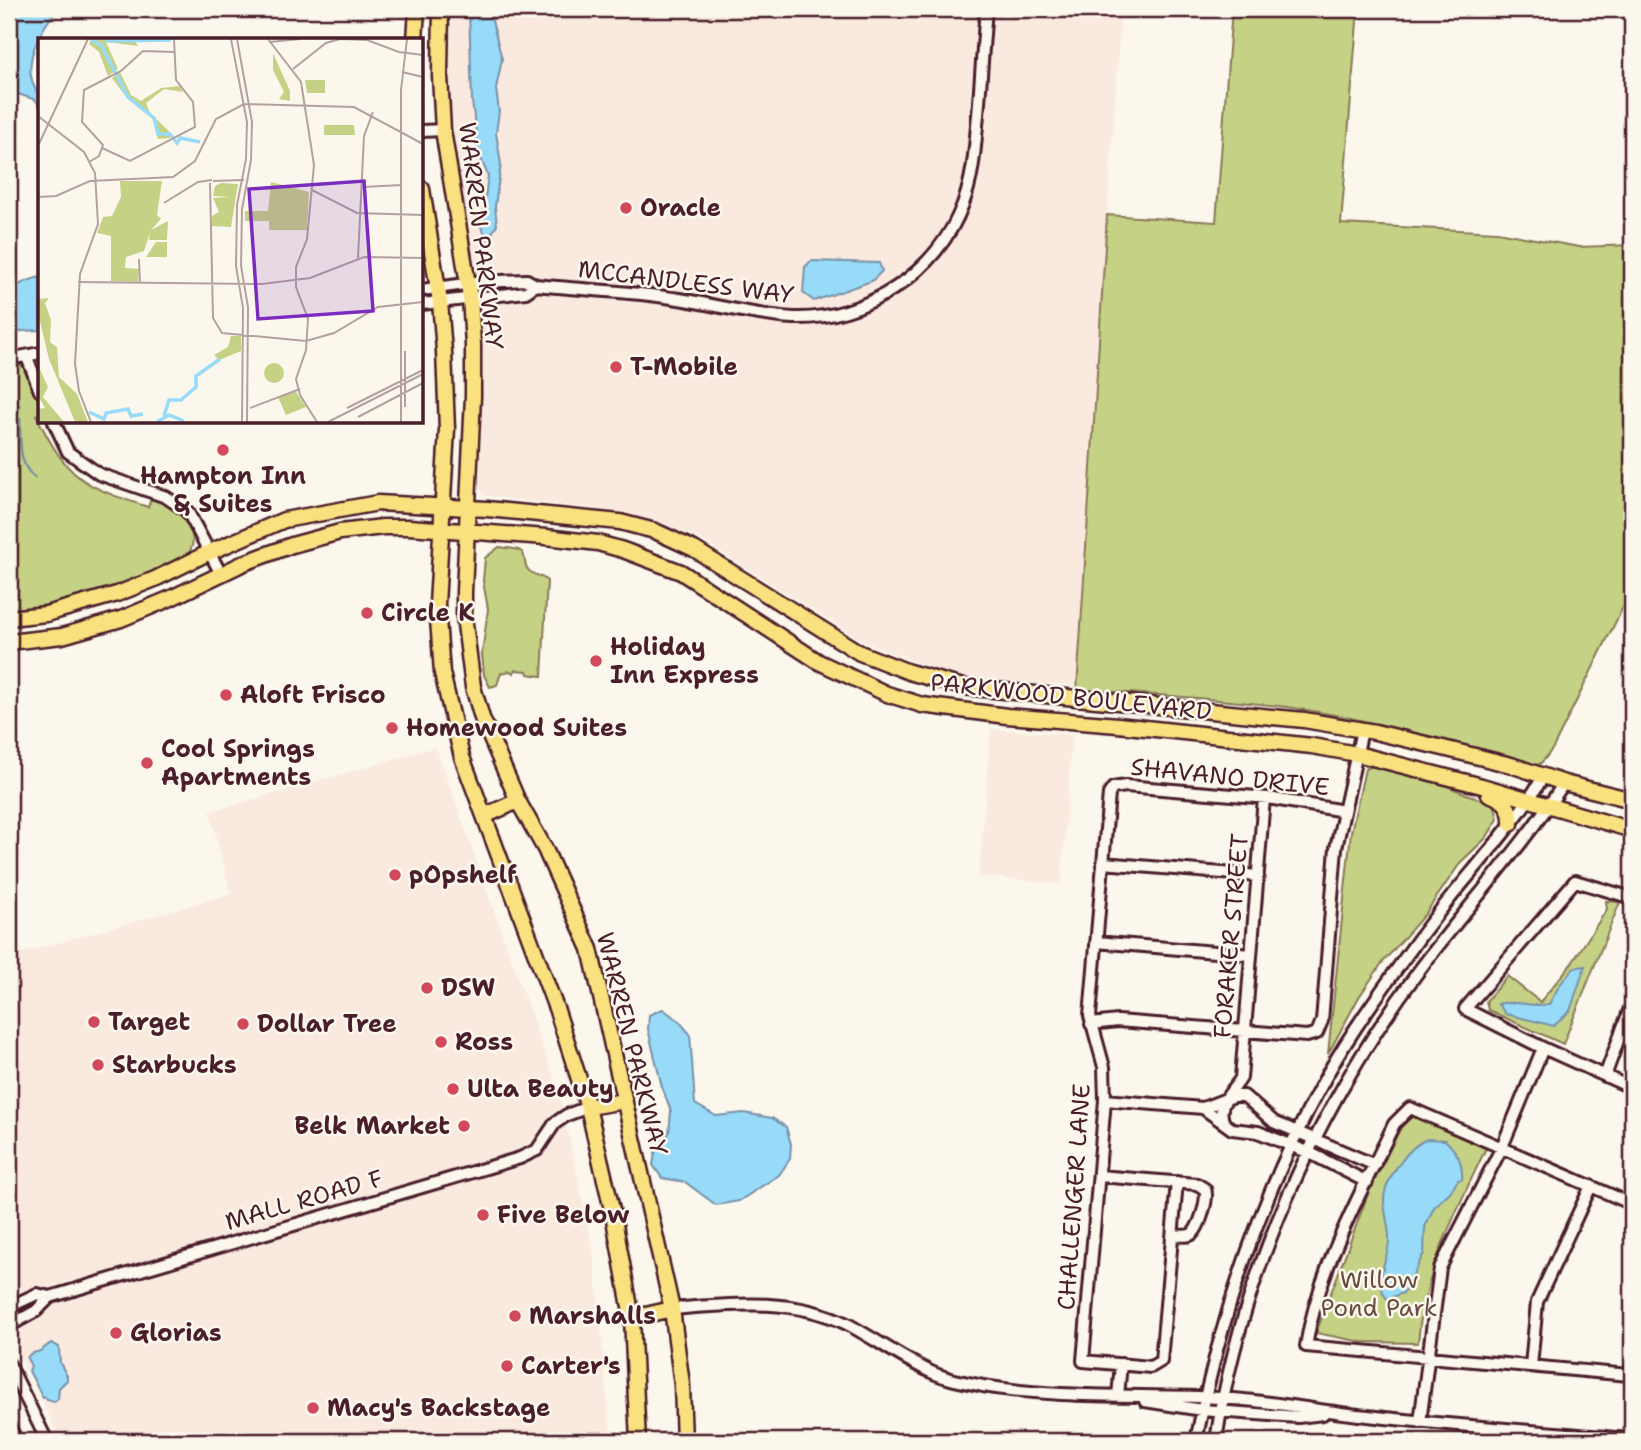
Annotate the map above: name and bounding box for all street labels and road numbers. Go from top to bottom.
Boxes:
street label: WARREN PARKWAY [451,120,511,352]
street label: MCCANDLESS WAY [576,253,796,311]
street label: PARKWOOD BOULEVARD [929,666,1213,728]
street label: SHAVANO DRIVE [1129,751,1331,803]
street label: FORAKER STREET [1206,832,1256,1040]
street label: WARREN PARKWAY [589,929,675,1160]
street label: CHALLENGER LANE [1050,1083,1098,1311]
street label: MALL ROAD F [221,1162,387,1238]

